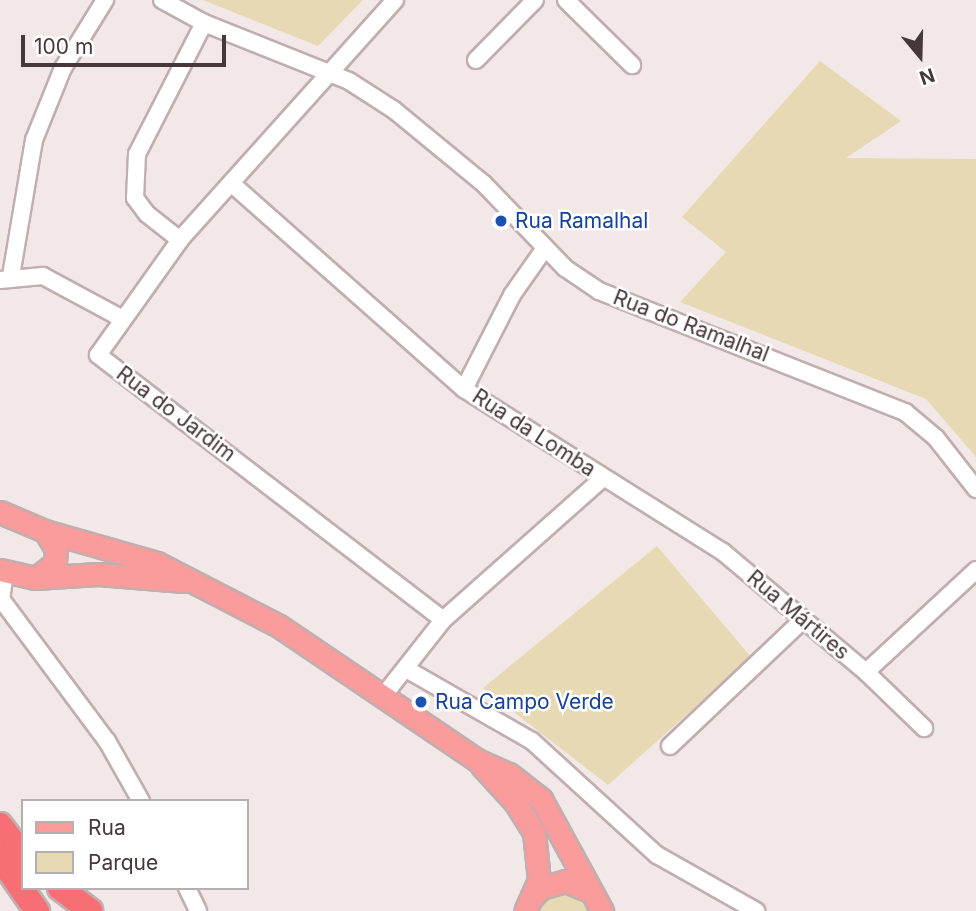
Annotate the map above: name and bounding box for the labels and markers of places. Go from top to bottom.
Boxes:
place label: Rua Ramalhal [515,208,648,234]
marker: Rua Ramalhal [493,213,509,229]
place label: Rua Campo Verde [435,689,614,715]
marker: Rua Campo Verde [413,694,429,710]

